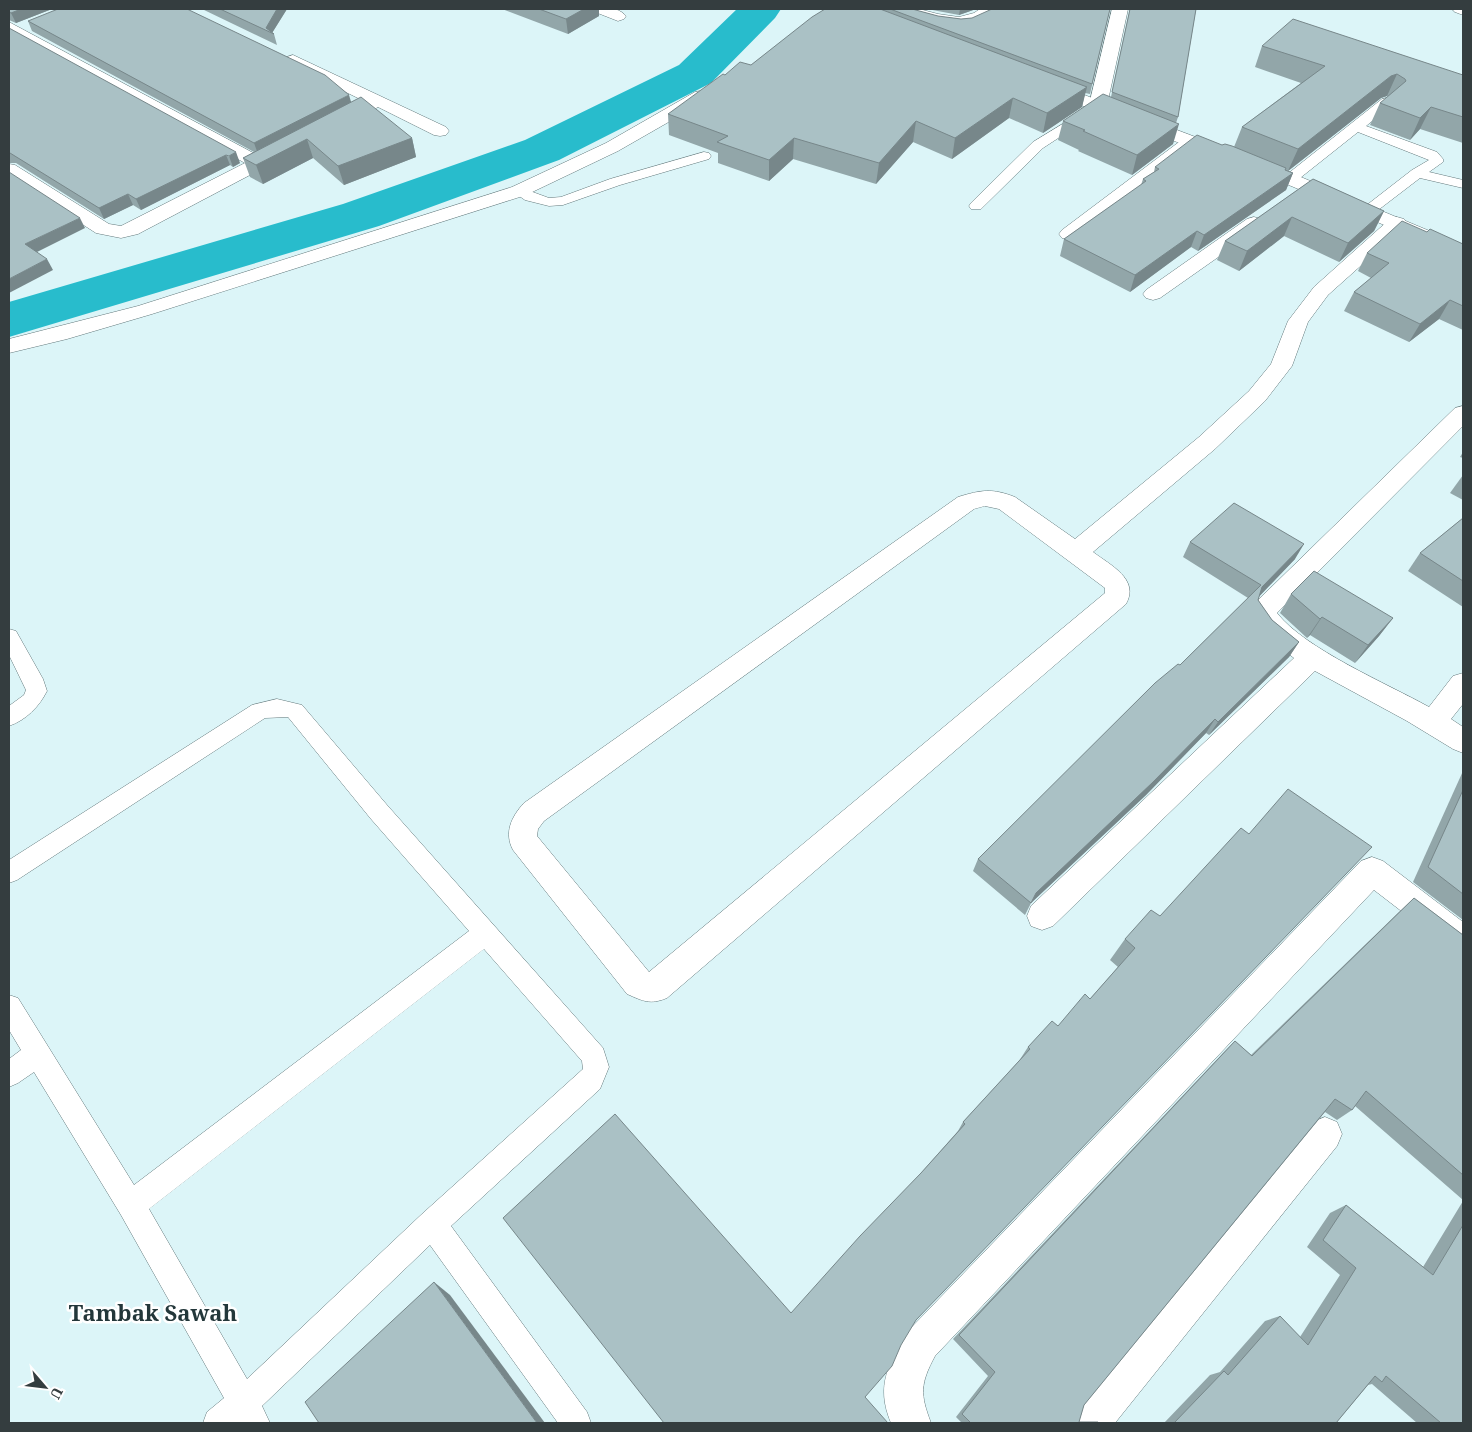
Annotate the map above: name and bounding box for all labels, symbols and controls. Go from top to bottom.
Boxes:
district label: Tambak Sawah [69,1297,238,1327]
north arrow [20,1362,70,1412]
text: U [46,1384,68,1403]

